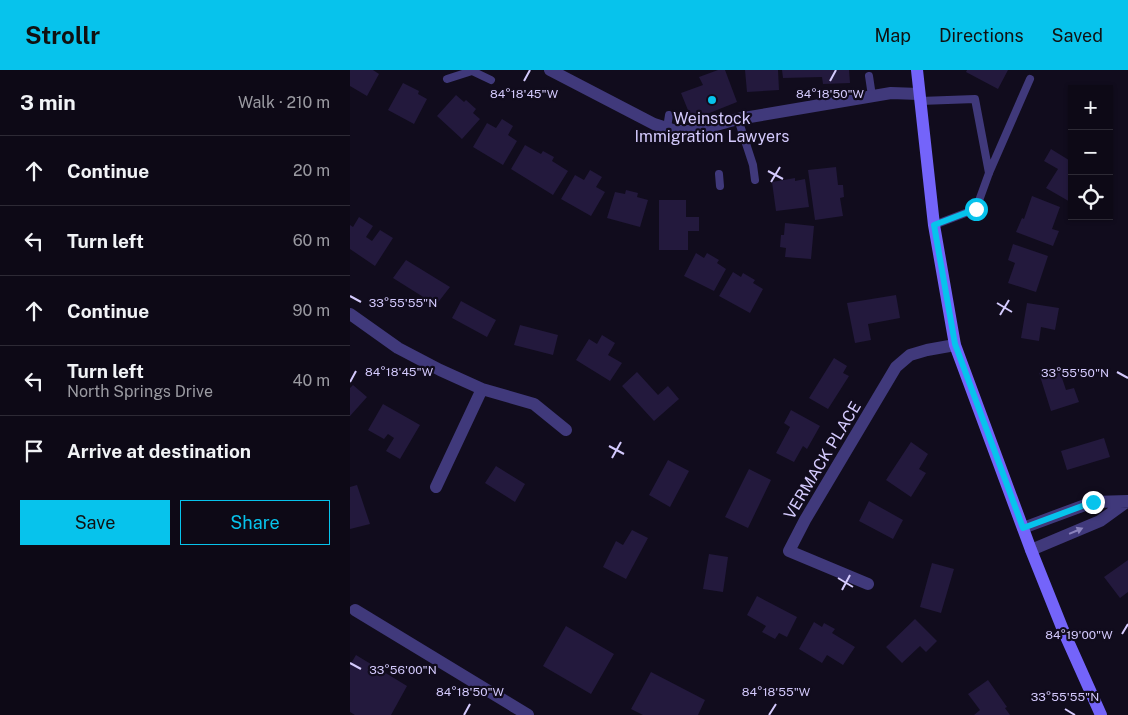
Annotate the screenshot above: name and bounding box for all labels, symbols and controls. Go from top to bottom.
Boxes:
text: Strollr [25,21,100,49]
text: Map [874,25,911,46]
text: Directions [939,25,1024,46]
text: Saved [1052,25,1103,46]
map controls [1068,85,1113,220]
button: + [1068,85,1113,130]
text: 84°18'45"W [490,87,559,101]
text: 84°18'50"W [796,87,865,101]
text: 3 min [20,90,76,115]
text: Walk · 210 m [238,93,330,112]
marker: Weinstock Immigration Lawyers [706,94,718,106]
place label: Weinstock Immigration Lawyers [635,109,789,146]
button: − [1068,130,1113,175]
icon: ahead [20,157,48,185]
text: Continue [67,160,149,182]
text: 20 m [293,161,330,180]
button: locate [1068,175,1113,220]
route start [965,198,988,221]
icon: left [20,227,48,255]
text: Turn left [67,230,144,252]
text: 60 m [293,231,330,250]
text: 33°55'55"N [369,296,437,310]
icon: ahead [20,297,48,325]
text: Continue [67,300,149,322]
text: 90 m [293,301,330,320]
text: Turn left [67,360,144,382]
text: 84°18'45"W [365,365,434,379]
text: 33°55'50"N [1041,366,1109,380]
icon: left [20,367,48,395]
text: 40 m [292,371,330,390]
text: North Springs Drive [67,382,213,401]
street label: VERMACK PLACE [780,398,865,523]
icon: arrive [20,437,48,465]
text: Arrive at destination [67,440,251,462]
route end [1082,491,1105,514]
button: Save [20,500,170,545]
button: Share [180,500,330,545]
one-way arrow [1069,527,1084,535]
text: 84°19'00"W [1045,628,1113,642]
text: 33°56'00"N [369,663,437,677]
text: 84°18'50"W [436,685,505,699]
text: 84°18'55"W [742,685,811,699]
text: 33°55'55"N [1031,690,1099,704]

